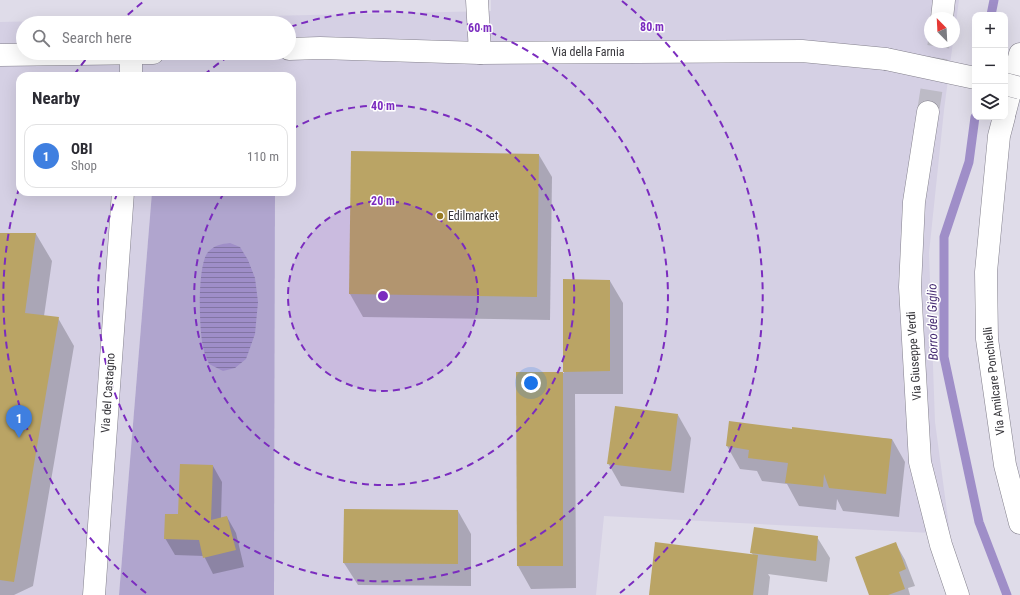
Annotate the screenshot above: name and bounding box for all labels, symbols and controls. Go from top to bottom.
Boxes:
north arrow [924,12,960,48]
map controls [972,12,1008,120]
button: + [972,12,1008,48]
search box [16,16,296,60]
text: 80 m [640,20,664,34]
text: 60 m [468,21,492,35]
icon: search [30,27,52,49]
text: Search here [62,29,132,47]
street label: Via della Farnia [552,45,625,59]
button: − [972,48,1008,84]
button: layers [972,84,1008,120]
text: Nearby [32,88,80,108]
text: 40 m [371,99,395,113]
text: OBI [71,140,93,158]
text: 1 [43,149,49,164]
text: 110 m [247,149,279,164]
text: Shop [71,158,97,173]
text: 20 m [371,194,395,208]
place label: Edilmarket [448,209,499,223]
marker: Edilmarket [435,211,445,221]
water label: Borro del Giglio [924,283,941,360]
centre of rings [376,289,390,303]
street label: Via Giuseppe Verdi [904,311,924,401]
street label: Via Amilcare Ponchielli [980,326,1008,436]
street label: Via del Castagno [98,353,118,433]
your location [521,373,541,393]
pin: 1 [6,405,32,438]

